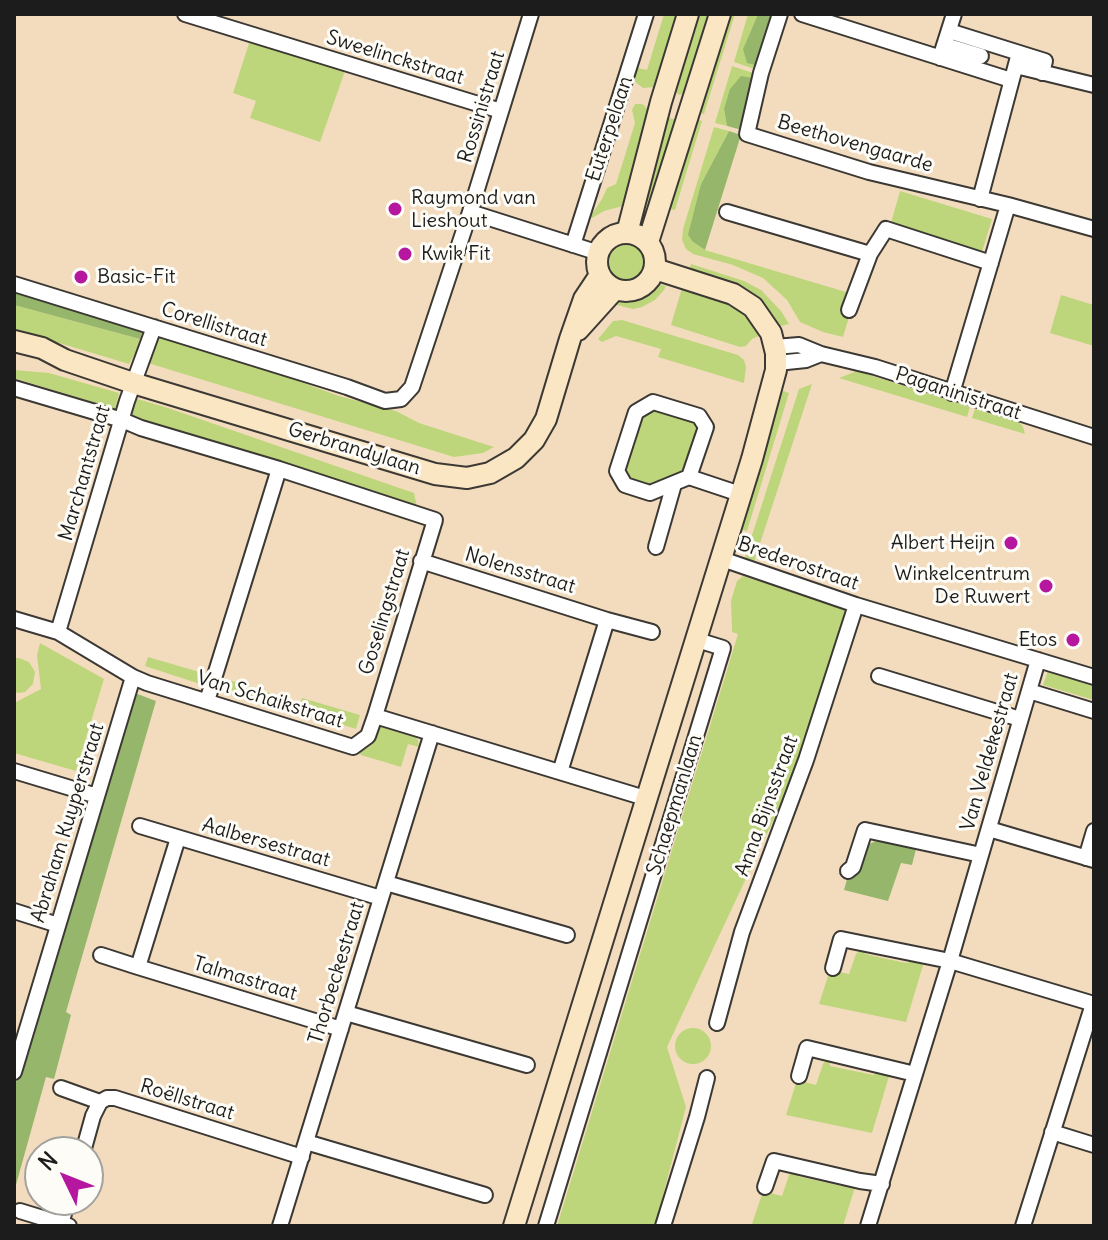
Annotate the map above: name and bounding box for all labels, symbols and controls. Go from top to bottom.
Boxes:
street label: Sweelinckstraat [323,26,467,90]
street label: Rossinistraat [454,48,510,166]
street label: Euterpelaan [582,73,638,185]
street label: Beethovengaarde [775,110,935,178]
place label: Raymond van Lieshout [411,186,536,233]
marker: Raymond van Lieshout [386,200,404,218]
place label: Kwik Fit [421,242,490,266]
marker: Kwik Fit [396,245,414,263]
place label: Basic-Fit [97,265,176,289]
marker: Basic-Fit [72,268,90,286]
street label: Corellistraat [158,298,270,352]
street label: Paganinistraat [892,362,1024,426]
street label: Marchantstraat [54,402,116,544]
street label: Gerbrandylaan [285,417,423,481]
place label: Albert Heijn [891,531,995,555]
street label: Brederostraat [734,532,862,596]
marker: Albert Heijn [1002,534,1020,552]
street label: Nolensstraat [462,543,578,599]
street label: Goselingstraat [354,546,416,678]
place label: Winkelcentrum De Ruwert [894,562,1030,609]
marker: Winkelcentrum De Ruwert [1037,577,1055,595]
place label: Etos [1018,628,1057,652]
marker: Etos [1064,631,1082,649]
street label: Van Schaikstraat [194,666,346,734]
street label: Van Veldekestraat [956,670,1024,834]
street label: Abraham Kuyperstraat [26,720,110,926]
street label: Schaepmanlaan [642,732,708,878]
street label: Anna Bijnsstraat [730,732,804,880]
street label: Aalbersestraat [199,813,333,873]
street label: Thorbeckestraat [304,899,370,1047]
street label: Talmastraat [190,952,300,1006]
street label: Roëllstraat [137,1074,237,1126]
north arrow [24,1136,104,1216]
text: N [32,1146,63,1176]

